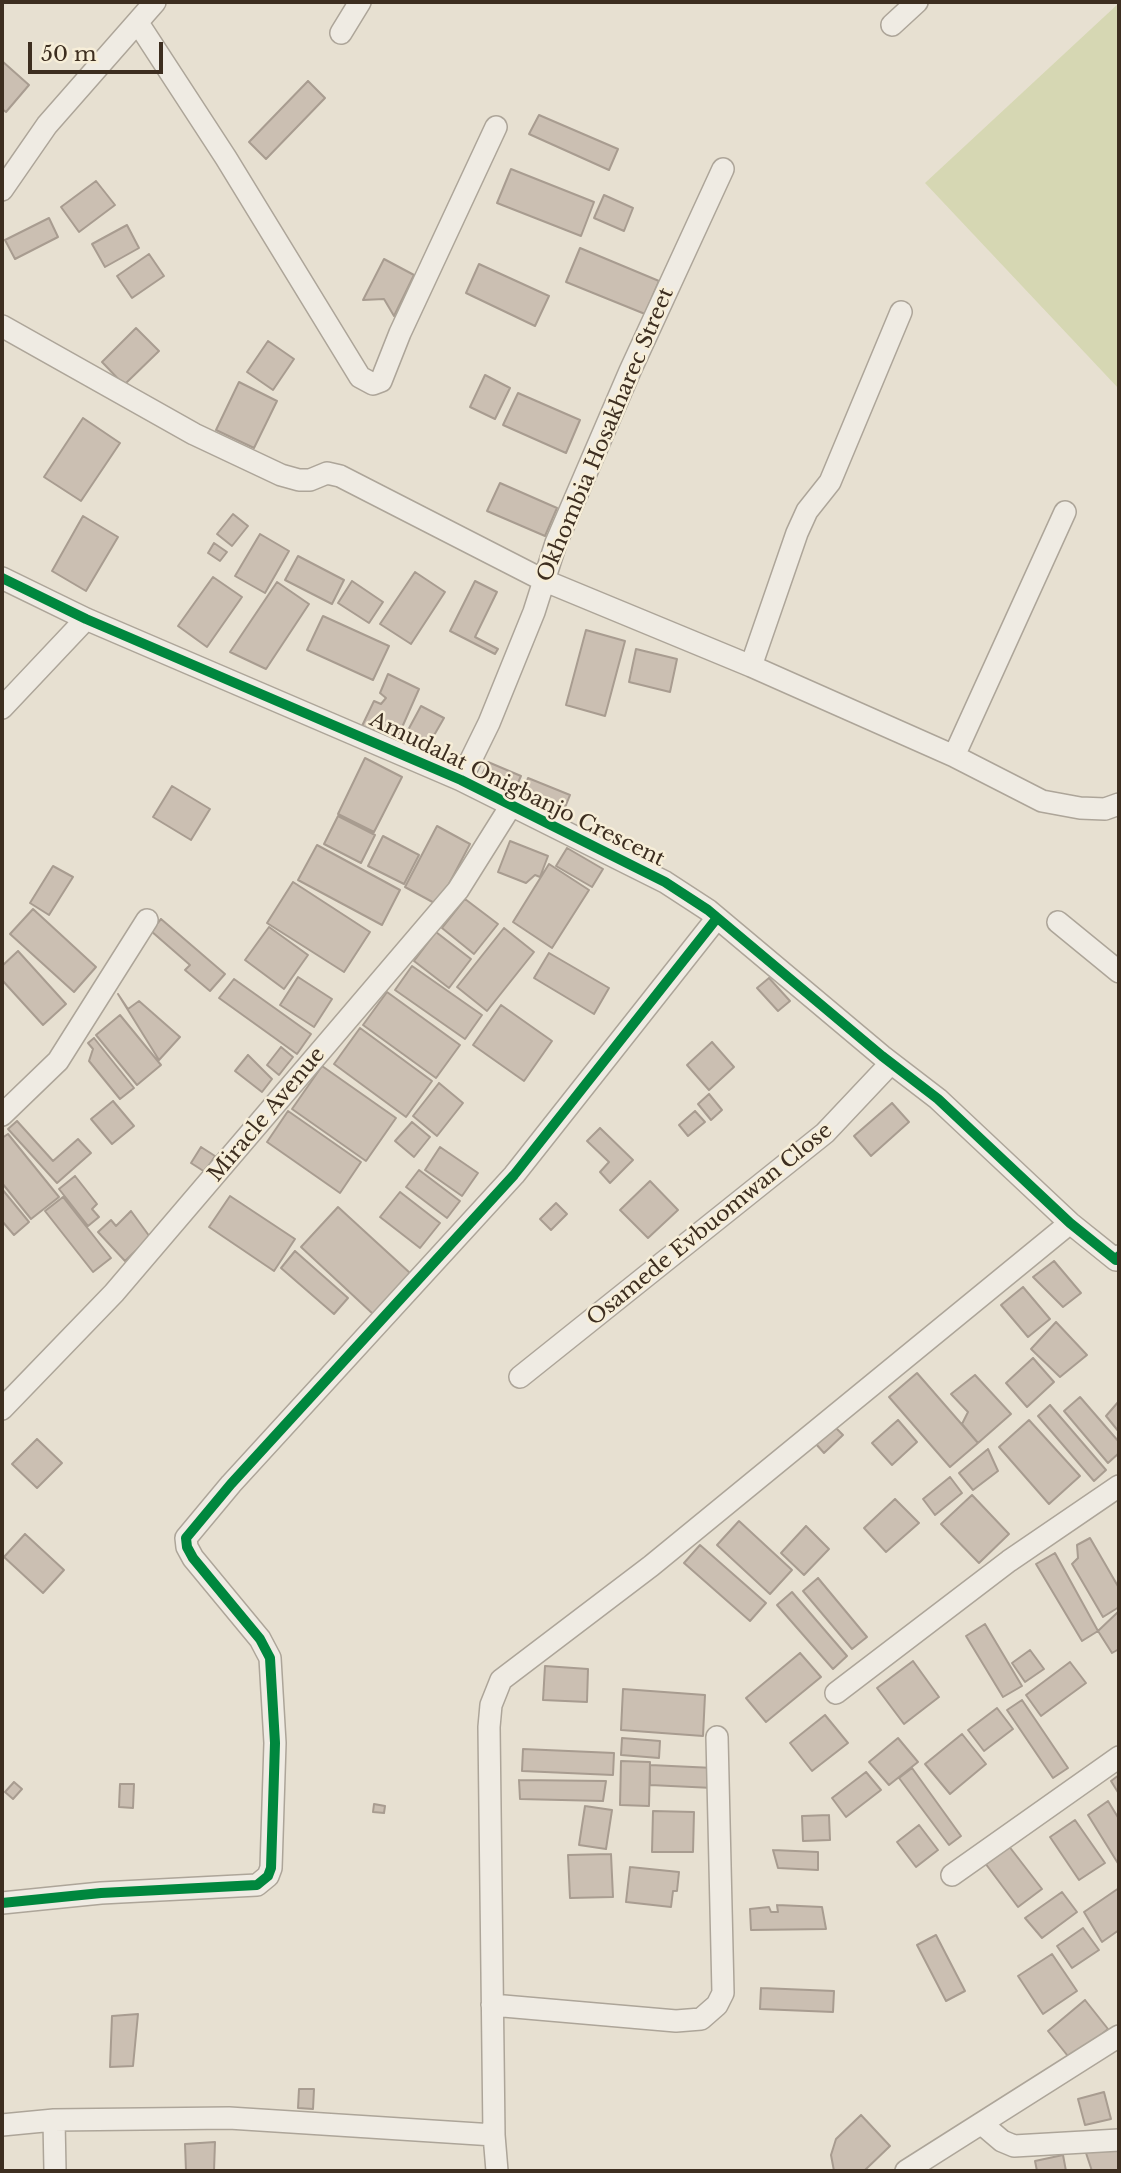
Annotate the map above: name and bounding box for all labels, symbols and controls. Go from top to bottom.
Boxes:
scale bar [32,28,166,72]
text: 50 m [41,41,96,67]
street label: Okhombia Hosakharec Street [532,284,680,586]
street label: Amudalat Onigbanjo Crescent [365,707,669,873]
street label: Miracle Avenue [203,1043,331,1187]
street label: Osamede Evbuomwan Close [582,1118,838,1332]

